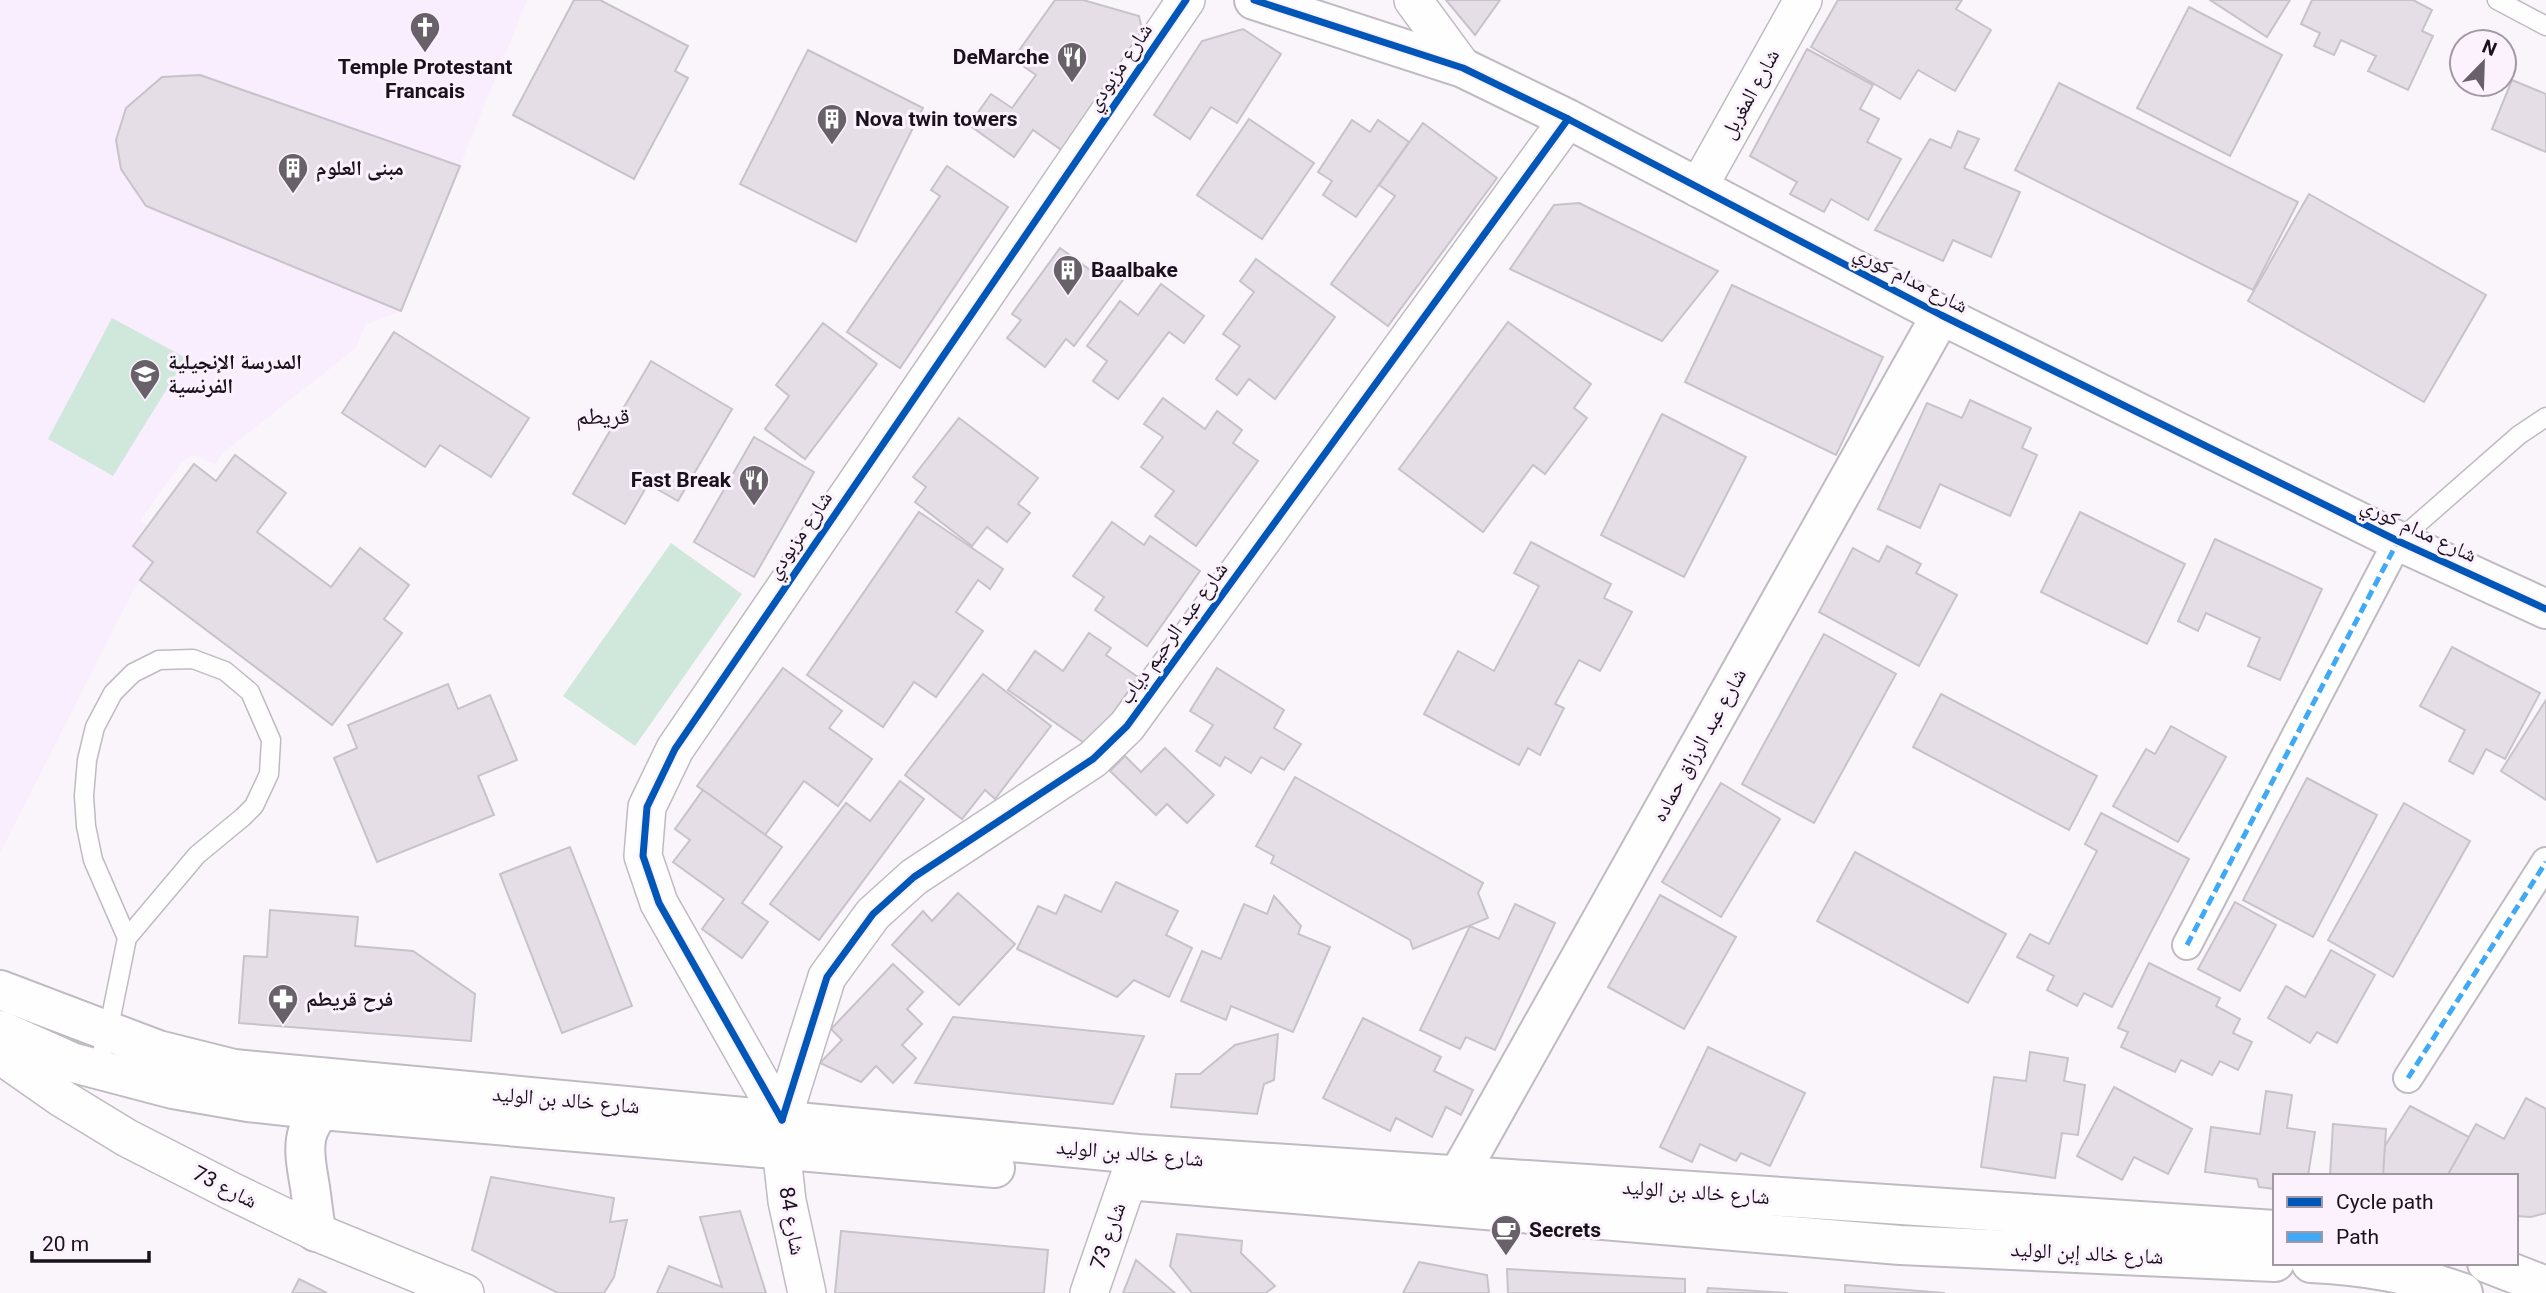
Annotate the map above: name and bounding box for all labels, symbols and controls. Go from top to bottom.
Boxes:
church icon: Temple Protestant Francais [408,10,442,54]
street label: شارع مزبودي [1081,19,1161,118]
north arrow [2448,28,2518,98]
text: N [2479,35,2500,61]
restaurant icon: DeMarche [1055,40,1089,84]
place label: DeMarche [953,45,1049,69]
street label: شارع المغربل [1716,45,1785,143]
place label: Temple Protestant Francais [338,55,512,103]
building icon: Nova twin towers [815,102,849,146]
place label: Nova twin towers [855,107,1018,131]
building icon: مبنى العلوم [276,151,310,195]
place label: مبنى العلوم [316,156,404,182]
street label: شارع مدام كوري [1848,240,1972,322]
building icon: Baalbake [1051,253,1085,297]
place label: Baalbake [1091,258,1178,282]
place label: المدرسة الإنجيلية الفرنسية [168,350,302,398]
school or university icon: المدرسة الإنجيلية الفرنسية [128,357,162,401]
district label: قريطم [576,403,630,432]
restaurant icon: Fast Break [737,463,771,507]
place label: Fast Break [631,468,732,492]
street label: شارع مزبودي [761,487,841,586]
street label: شارع مدام كوري [2356,493,2481,571]
street label: شارع عبد الرحيم دياب [1113,557,1234,710]
street label: شارع عبد الرزاق حماده [1647,664,1752,826]
pharmacy icon: فرح قريطم [266,982,300,1026]
place label: فرح قريطم [306,987,393,1013]
street label: شارع خالد بن الوليد [491,1082,641,1119]
street label: شارع خالد بن الوليد [1055,1135,1205,1172]
street label: شارع 73 [188,1161,261,1214]
legend [2273,1174,2518,1265]
street label: شارع خالد بن الوليد [1621,1175,1771,1210]
street label: شارع 84 [773,1185,810,1257]
text: Cycle path [2336,1190,2434,1214]
street label: شارع 73 [1085,1200,1131,1273]
cafe icon: Secrets [1489,1213,1523,1257]
place label: Secrets [1529,1218,1601,1242]
scale bar [32,1220,149,1264]
text: Path [2336,1225,2379,1249]
text: 20 m [42,1232,89,1256]
street label: شارع خالد إبن الوليد [2010,1237,2164,1271]

